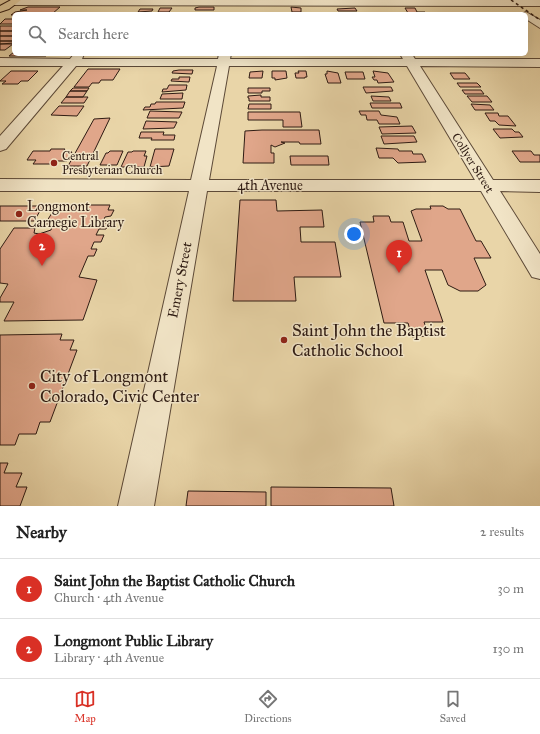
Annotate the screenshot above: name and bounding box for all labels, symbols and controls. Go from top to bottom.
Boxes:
search box [12,12,528,56]
icon: search [26,23,48,45]
text: Search here [58,25,129,43]
street label: Collyer Street [449,130,497,196]
place label: Central Presbyterian Church [62,149,163,177]
marker: Central Presbyterian Church [49,158,59,168]
street label: 4th Avenue [237,177,303,194]
place label: Longmont Carnegie Library [27,198,125,231]
marker: Longmont Carnegie Library [14,209,24,219]
your location [344,224,364,244]
pin: 2 [29,233,55,266]
street label: Emery Street [164,240,196,320]
pin: 1 [386,240,412,273]
place label: Saint John the Baptist Catholic School [292,320,446,361]
marker: Saint John the Baptist Catholic School [279,335,289,345]
place label: City of Longmont Colorado, Civic Center [40,366,200,407]
marker: City of Longmont Colorado, Civic Center [27,381,37,391]
text: Nearby [16,522,67,543]
text: 2 results [480,524,524,540]
text: Saint John the Baptist Catholic Church [54,572,295,590]
text: 1 [26,581,32,597]
text: 30 m [498,581,524,597]
text: Church · 4th Avenue [54,590,164,606]
text: Longmont Public Library [54,632,213,650]
text: 2 [26,641,32,657]
text: 130 m [492,641,524,657]
text: Library · 4th Avenue [54,650,164,666]
tab: Map [74,688,96,725]
tab: Directions [244,688,292,725]
tab: Saved [440,688,466,725]

